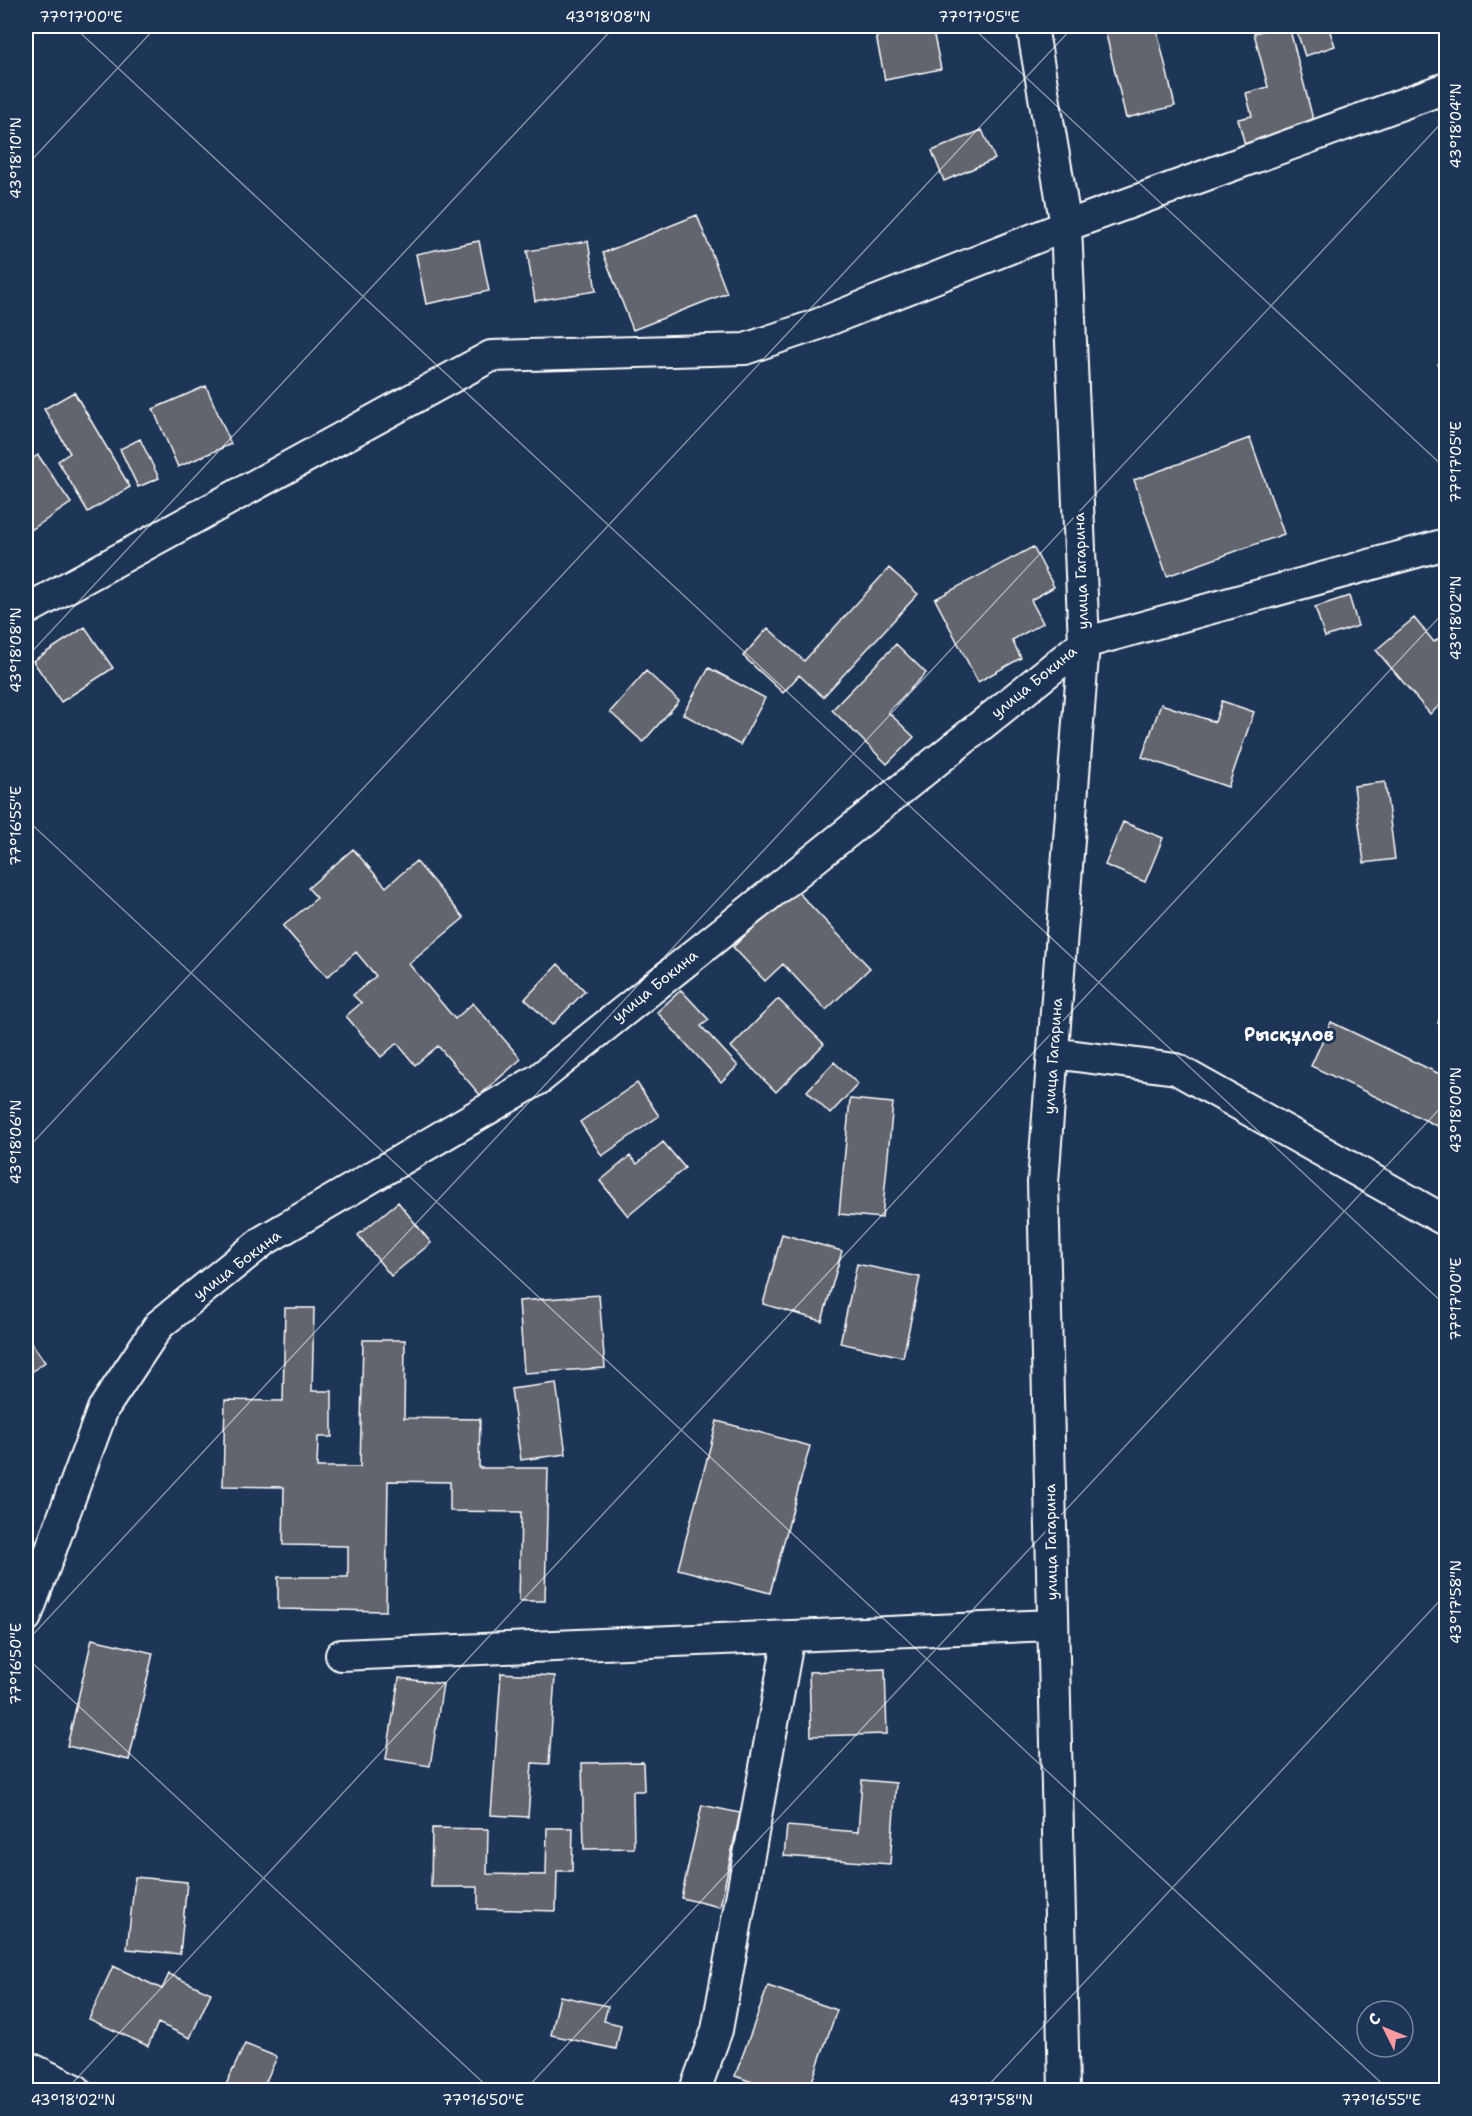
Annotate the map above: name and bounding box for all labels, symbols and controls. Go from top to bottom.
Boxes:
text: 77°17'00"E [39,7,123,27]
text: 43°18'08"N [565,7,651,27]
text: 77°17'05"E [938,7,1020,27]
text: 43°18'04"N [1446,83,1466,169]
text: 43°18'10"N [6,117,26,199]
text: 77°17'05"E [1446,421,1466,503]
street label: улица Гагарина [1069,512,1093,630]
text: 43°18'02"N [1446,576,1466,660]
text: 43°18'08"N [6,607,26,693]
street label: улица Бокина [987,641,1082,723]
text: 77°16'55"E [6,786,26,866]
street label: улица Бокина [608,945,703,1027]
street label: улица Гагарина [1039,996,1067,1115]
district label: Рысқұлов [1244,1023,1334,1047]
text: 43°18'00"N [1446,1067,1466,1153]
text: 43°18'06"N [6,1100,26,1184]
street label: улица Бокина [189,1225,285,1305]
text: 77°17'00"E [1446,1257,1466,1341]
street label: улица Гагарина [1040,1483,1062,1601]
text: 43°17'58"N [1446,1560,1466,1644]
text: 77°16'50"E [6,1623,26,1705]
north arrow [1355,1999,1415,2059]
text: С [1363,2008,1386,2030]
text: 43°18'02"N [31,2090,115,2110]
text: 77°16'50"E [442,2090,524,2110]
text: 43°17'58"N [949,2090,1033,2110]
text: 77°16'55"E [1341,2090,1421,2110]

